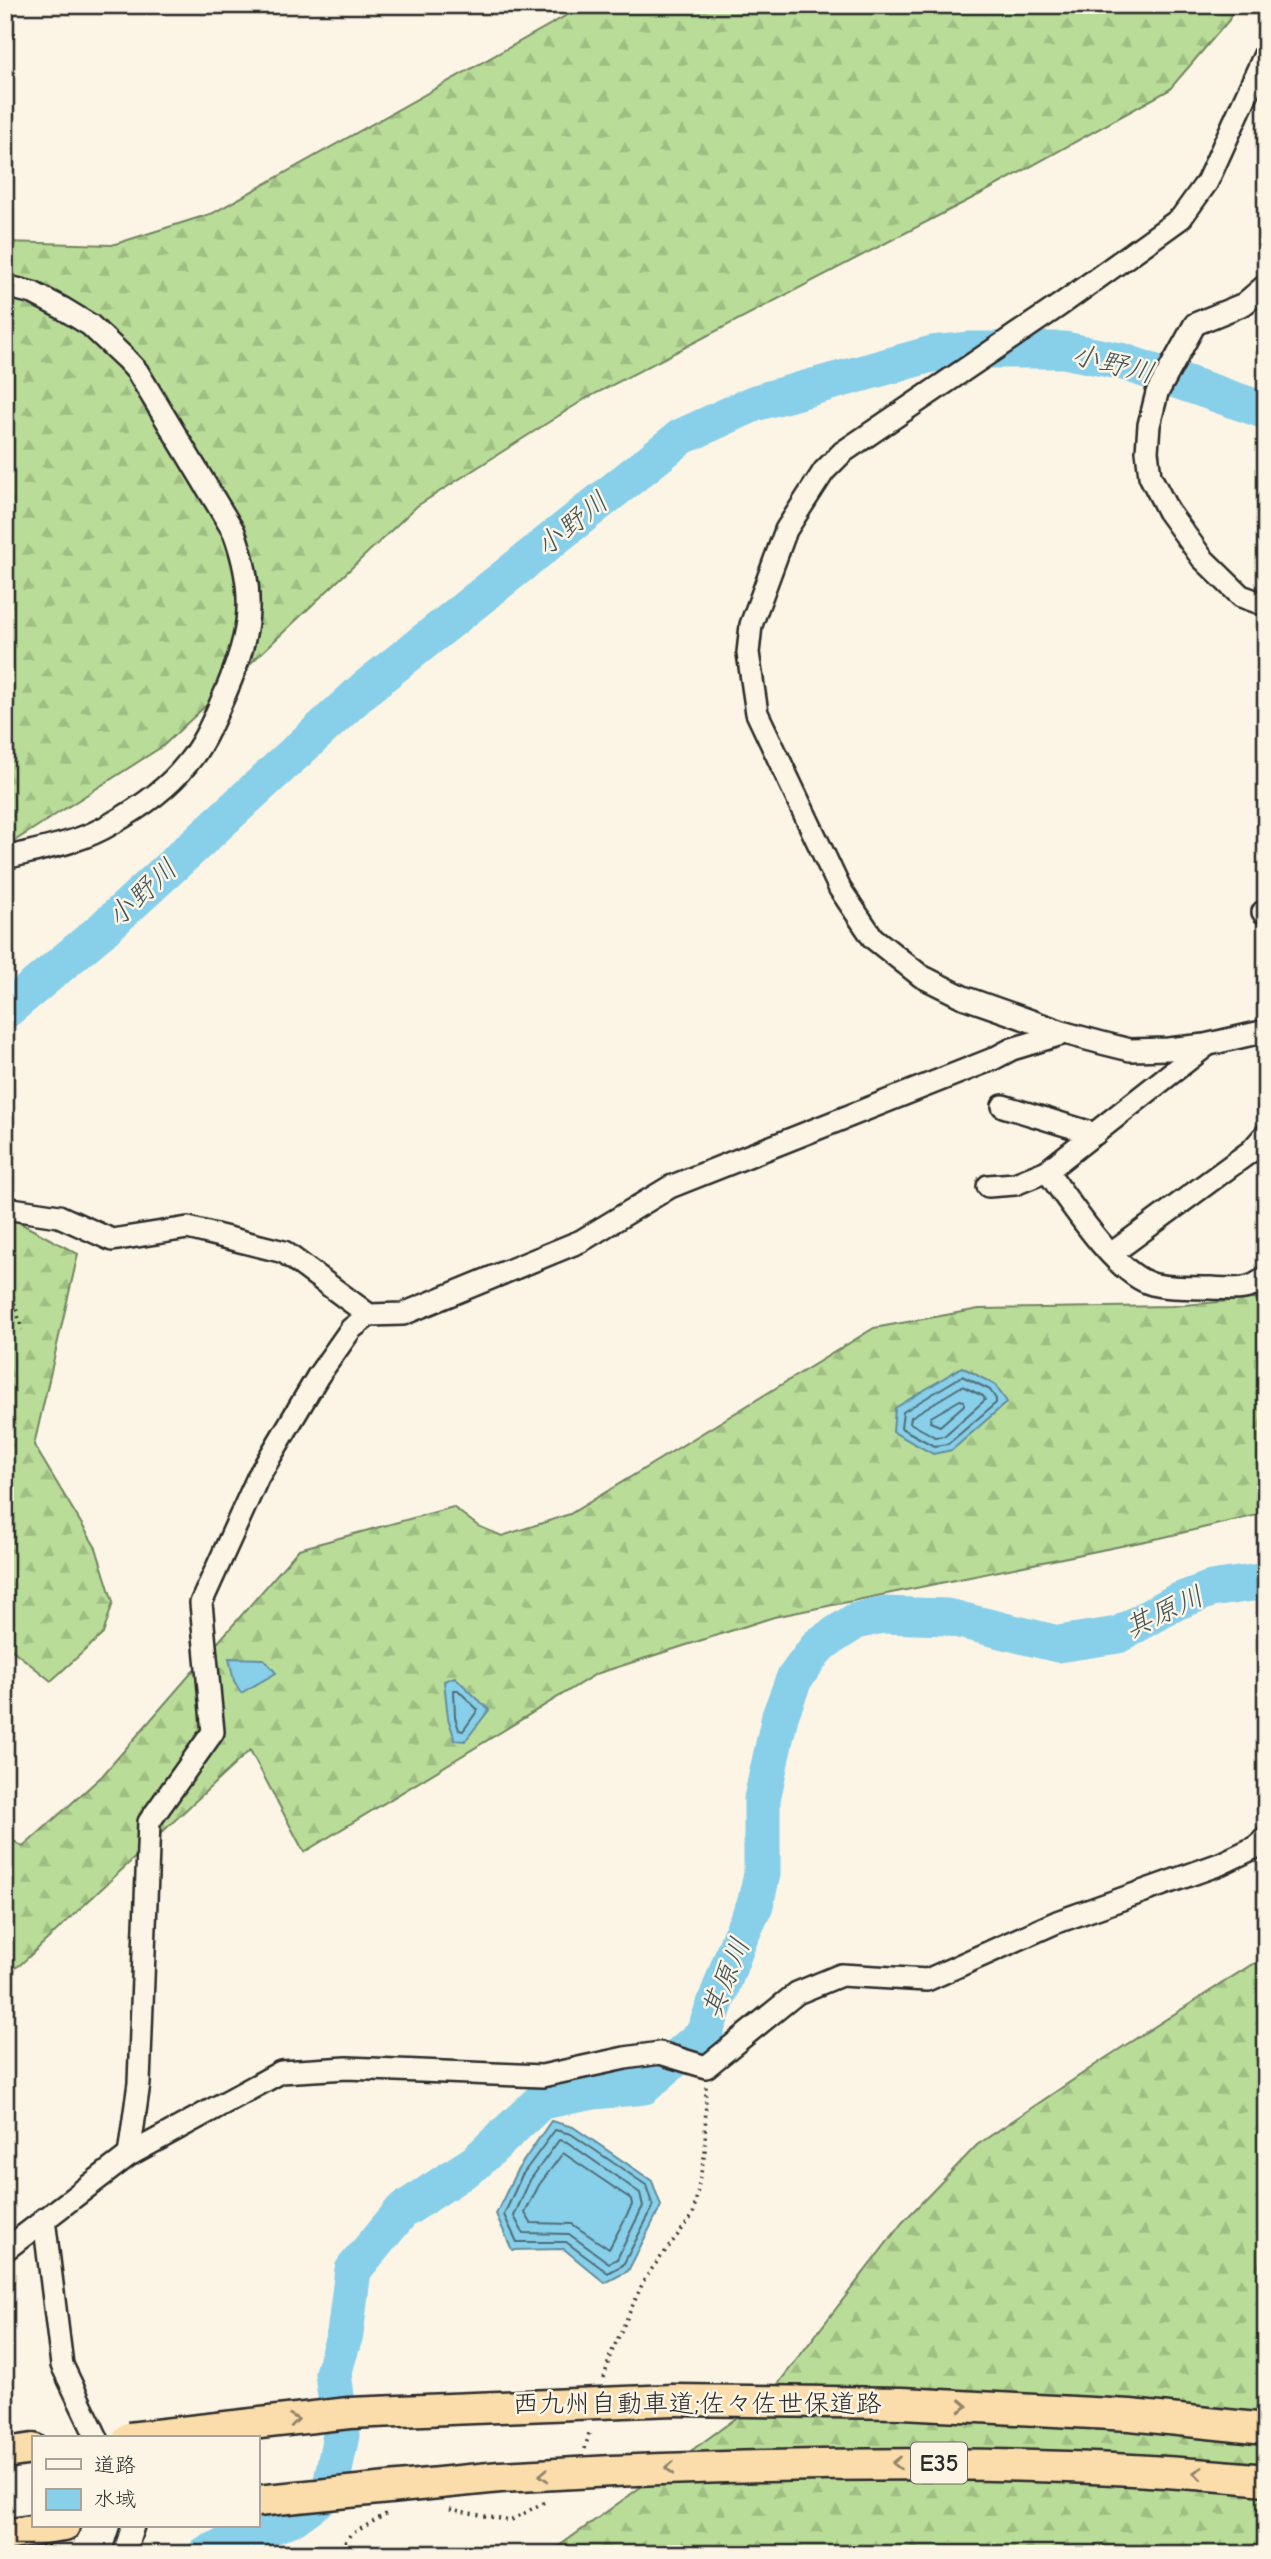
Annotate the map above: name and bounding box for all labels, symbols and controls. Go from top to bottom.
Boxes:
water label: 小野川 [1068,338,1158,390]
water label: 小野川 [529,485,615,563]
water label: 小野川 [100,853,184,933]
water label: 其原川 [1119,1580,1209,1644]
water label: 其原川 [695,1933,757,2023]
street label: 西九州自動車道;佐々佐世保道路 [512,2389,882,2419]
one-way arrow [958,2398,969,2413]
one-way arrow [288,2412,300,2427]
legend [32,2436,259,2528]
road number: E35 [911,2442,967,2484]
text: 道路 [94,2453,136,2477]
one-way arrow [891,2455,902,2471]
one-way arrow [664,2461,675,2476]
one-way arrow [1192,2466,1203,2481]
one-way arrow [539,2467,550,2482]
text: 水域 [94,2487,136,2511]

